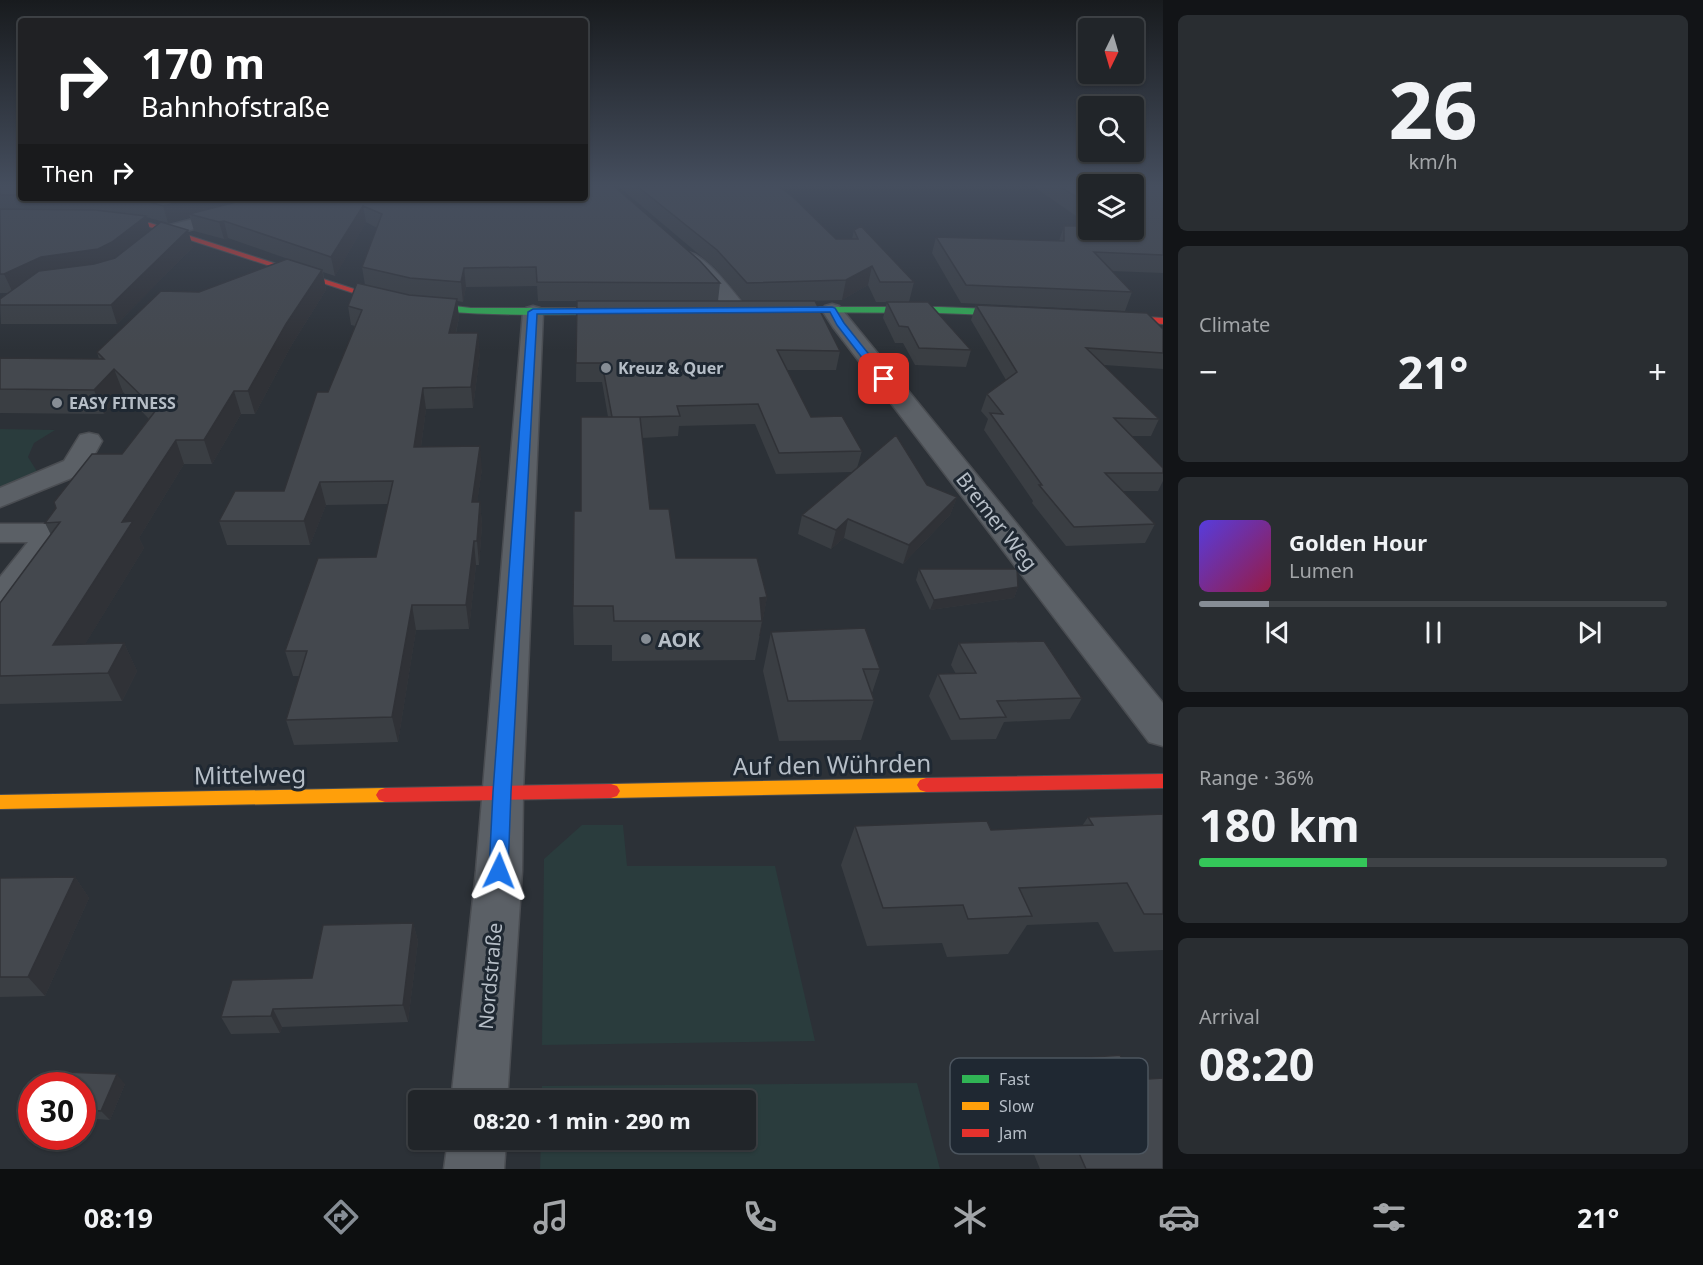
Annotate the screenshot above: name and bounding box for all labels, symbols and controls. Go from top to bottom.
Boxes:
north arrow [1078,18,1144,84]
map controls [1078,18,1144,240]
text: 170 m [141,34,265,91]
icon: right [42,42,120,120]
text: 26 [1388,56,1478,162]
text: Bahnhofstraße [141,88,330,125]
button: search [1078,96,1144,162]
text: km/h [1408,148,1458,175]
icon: right [106,156,139,189]
text: Then [42,158,94,188]
button: layers [1078,174,1144,240]
text: Climate [1199,311,1270,338]
text: 21° [1398,341,1468,402]
text: − [1199,349,1218,394]
text: + [1648,349,1667,394]
pin [858,353,909,404]
place label: Kreuz & Quer [618,357,723,379]
marker: Kreuz & Quer [599,361,613,375]
icon: arrive [867,362,900,395]
place label: EASY FITNESS [69,392,176,414]
marker: EASY FITNESS [50,396,64,410]
street label: Bremer Weg [950,466,1044,576]
text: Golden Hour [1289,527,1427,557]
text: Lumen [1289,557,1354,584]
icon: previous [1261,616,1294,649]
icon: pause [1417,616,1450,649]
icon: next [1573,616,1606,649]
place label: AOK [658,626,701,653]
marker: AOK [639,632,653,646]
street label: Auf den Wührden [733,746,931,782]
street label: Mittelweg [194,757,306,791]
text: Range · 36% [1199,764,1314,791]
text: 180 km [1199,794,1360,855]
position arrow [467,839,531,903]
street label: Nordstraße [472,921,508,1031]
text: Arrival [1199,1003,1260,1030]
text: 08:20 [1199,1033,1315,1094]
legend [950,1058,1148,1154]
text: Fast [999,1068,1030,1090]
speed limit sign: 30 [18,1072,96,1150]
text: Slow [999,1095,1034,1117]
text: 08:20 · 1 min · 290 m [473,1105,691,1135]
text: Jam [997,1122,1027,1144]
icon: directions [320,1196,362,1238]
icon: music [530,1196,572,1238]
icon: phone [739,1196,781,1238]
icon: climate [949,1196,991,1238]
icon: car [1158,1196,1200,1238]
icon: filters [1368,1196,1410,1238]
text: 08:19 [84,1199,153,1236]
text: 21° [1577,1199,1619,1236]

